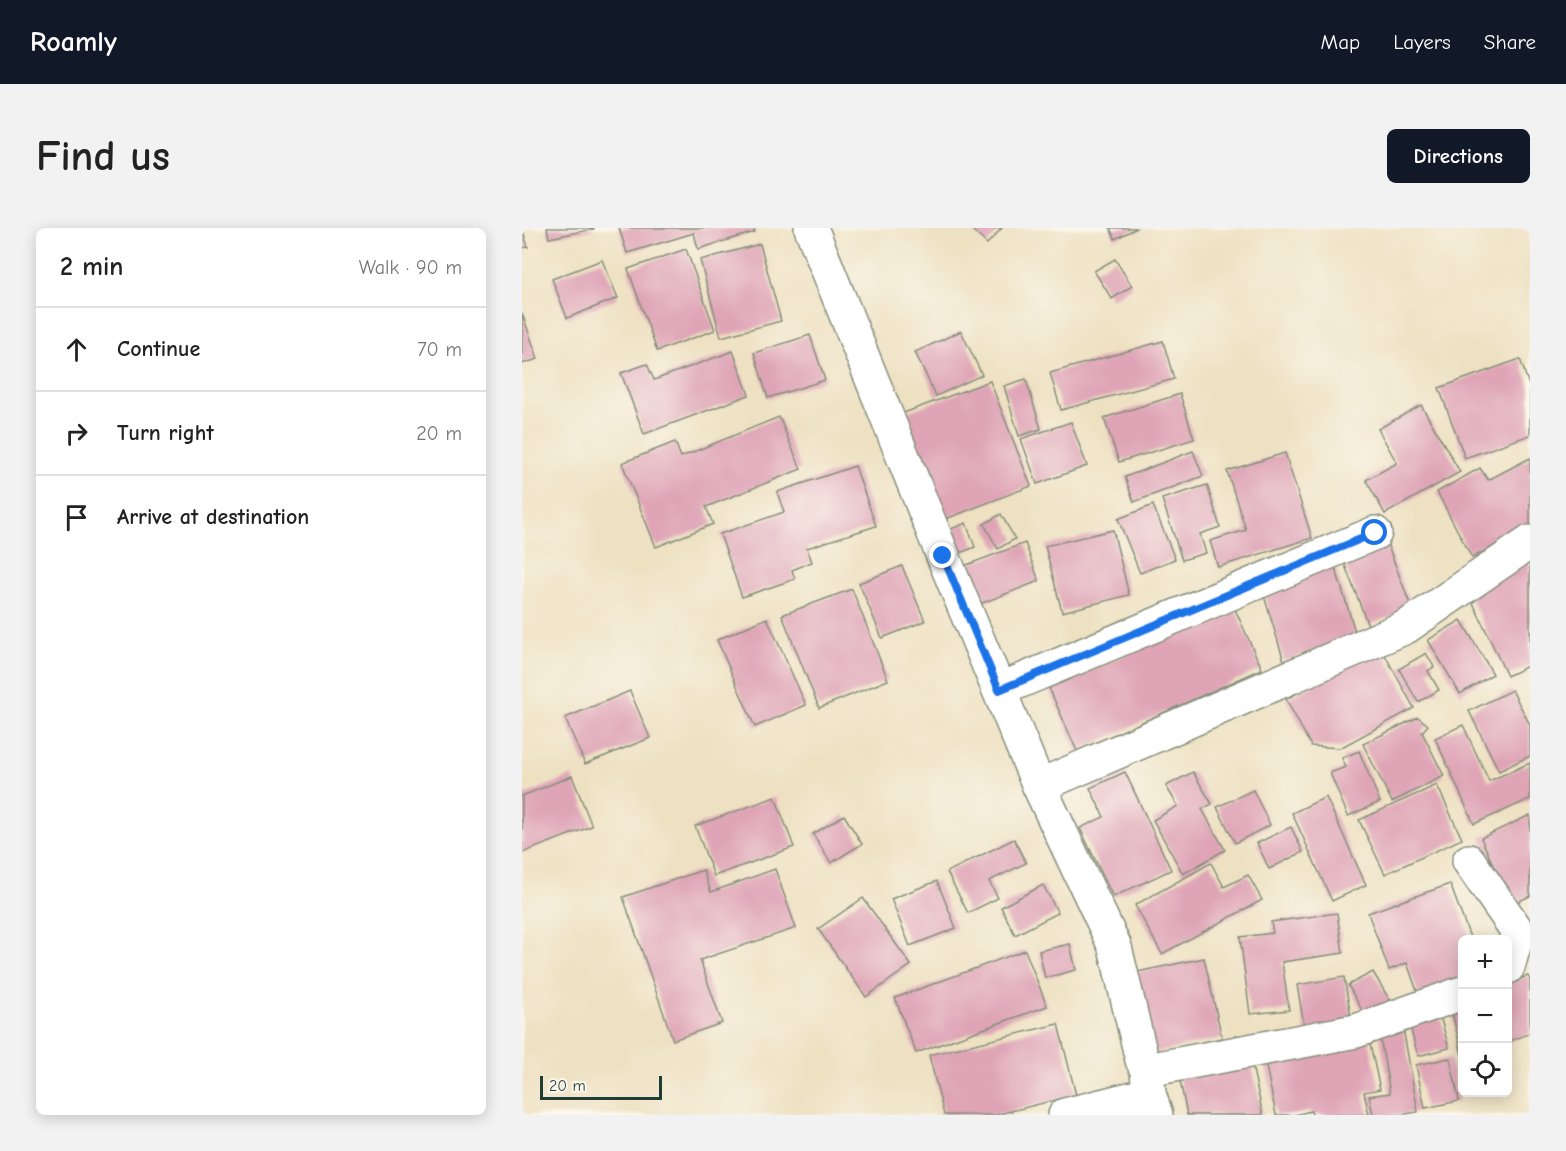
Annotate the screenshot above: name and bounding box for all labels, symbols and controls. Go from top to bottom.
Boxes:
text: Roamly [30,26,117,58]
text: Map [1321,30,1360,54]
text: Layers [1393,30,1451,54]
text: Share [1484,30,1536,54]
button: Directions [1387,129,1530,183]
text: Find us [36,132,170,181]
text: 2 min [60,252,123,282]
text: Walk · 90 m [359,256,462,279]
icon: ahead [60,333,93,366]
text: Continue [117,336,200,362]
text: 70 m [417,338,462,361]
icon: right [60,417,93,450]
text: Turn right [117,420,214,446]
text: 20 m [416,422,462,445]
icon: arrive [60,501,93,534]
text: Arrive at destination [117,504,309,530]
route start [1361,519,1387,545]
route end [929,542,955,568]
map controls [1458,935,1512,1097]
button: + [1458,935,1512,989]
button: − [1458,989,1512,1043]
button: locate [1458,1043,1512,1097]
scale bar [540,1073,662,1100]
text: 20 m [549,1077,586,1095]

